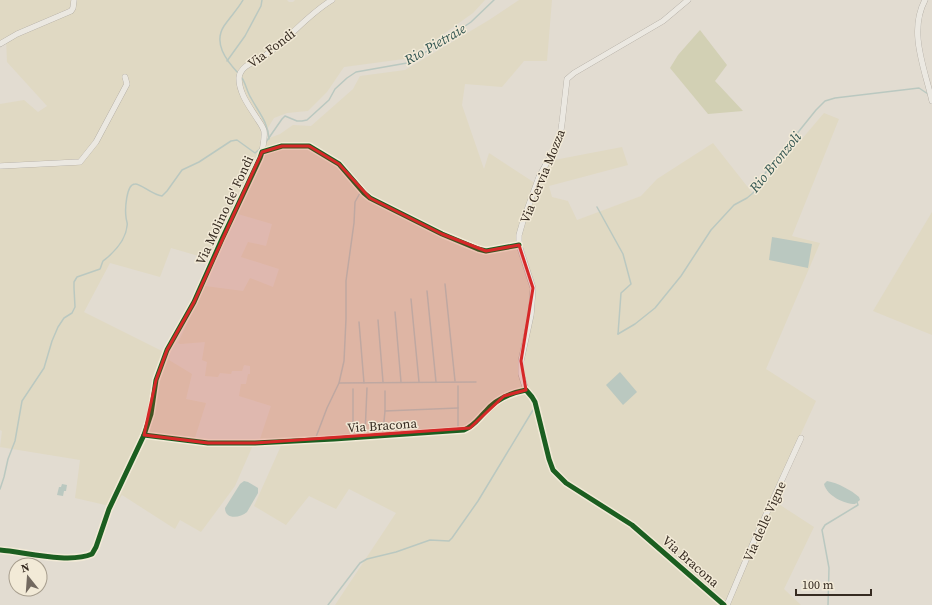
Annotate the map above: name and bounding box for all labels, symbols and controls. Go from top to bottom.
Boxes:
water label: Rio Pietraie [400,18,470,70]
street label: Via Fondi [244,25,299,72]
street label: Via Cervia Mozza [516,127,569,226]
water label: Rio Bronzoli [744,127,806,197]
street label: Via Molino de' Fondi [192,153,257,268]
street label: Via Bracona [347,415,418,436]
street label: Via delle Vigne [739,478,790,564]
street label: Via Bracona [659,532,723,591]
north arrow [8,557,48,597]
text: N [19,560,31,576]
scale bar [796,571,871,597]
text: 100 m [802,577,834,593]

